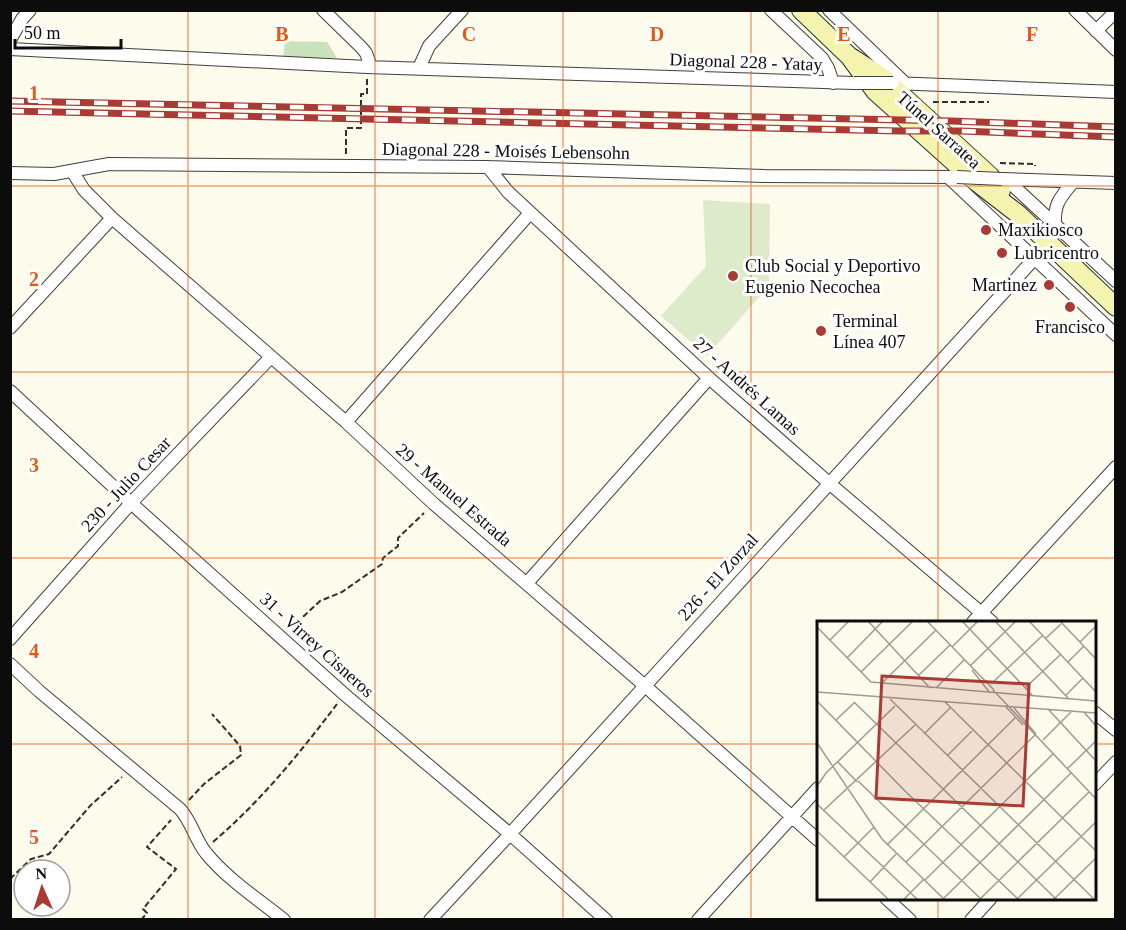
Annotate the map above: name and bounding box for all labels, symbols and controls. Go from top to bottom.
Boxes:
scale bar [15,12,122,50]
text: 50 m [24,23,61,43]
text: B [275,23,289,45]
text: C [462,23,476,45]
text: D [650,23,664,45]
text: E [837,23,851,45]
text: F [1026,23,1038,45]
street label: Diagonal 228 - Yatay [669,49,823,75]
text: 1 [29,82,39,104]
street label: Túnel Sarratea [893,87,985,173]
street label: Diagonal 228 - Moisés Lebensohn [382,139,630,163]
place label: Maxikiosco [998,220,1083,240]
marker: Maxikiosco [979,223,993,237]
place label: Lubricentro [1014,243,1099,263]
marker: Lubricentro [995,246,1009,260]
place label: Club Social y Deportivo Eugenio Necochea [745,256,920,297]
text: 2 [29,268,39,290]
marker: Club Social y Deportivo Eugenio Necochea [726,269,740,283]
place label: Martinez [972,275,1037,295]
marker: Martinez [1042,278,1056,292]
marker: Francisco [1063,300,1077,314]
place label: Terminal Línea 407 [833,311,905,352]
place label: Francisco [1035,317,1105,337]
marker: Terminal Línea 407 [814,324,828,338]
street label: 27 - Andrés Lamas [690,333,804,439]
street label: 230 - Julio Cesar [77,432,175,536]
street label: 29 - Manuel Estrada [392,439,516,551]
text: 3 [29,454,39,476]
street label: 226 - El Zorzal [674,530,762,624]
street label: 31 - Virrey Cisneros [256,589,378,701]
inset map [817,621,1096,900]
text: 4 [29,640,39,662]
text: 5 [29,826,39,848]
north arrow [12,858,72,918]
text: N [35,865,48,882]

